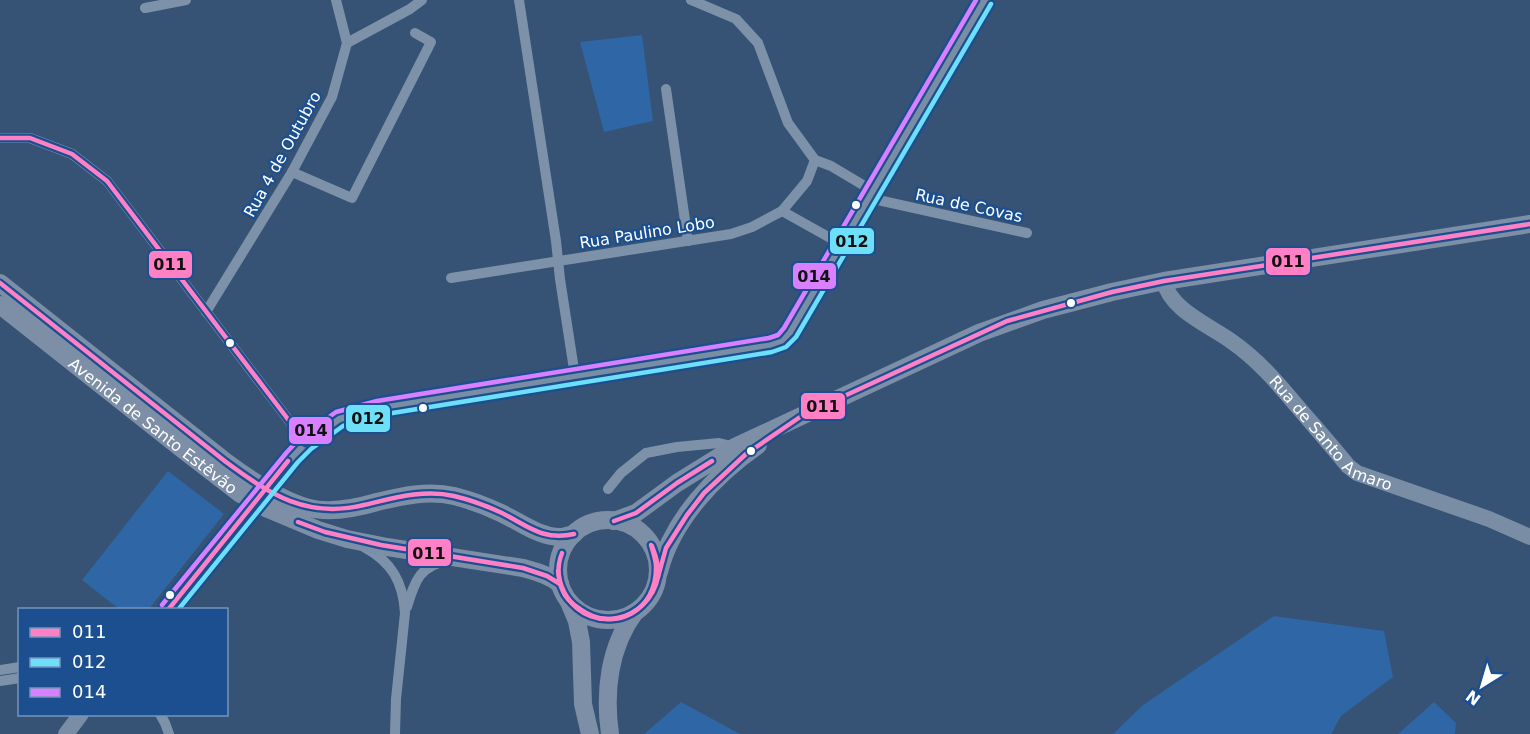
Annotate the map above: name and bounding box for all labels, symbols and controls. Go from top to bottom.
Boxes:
street label: Rua 4 de Outubro [240,88,325,221]
street label: Rua de Covas [914,185,1024,226]
unlabelled marker [850,199,862,211]
street label: Rua Paulino Lobo [578,212,716,253]
line badge: 012 [829,227,875,255]
text: 012 [835,232,869,251]
line badge: 011 [1265,247,1311,276]
line badge: 011 [148,250,193,279]
text: 011 [1271,252,1305,271]
text: 011 [153,255,187,274]
line badge: 014 [792,262,837,290]
text: 014 [797,267,831,286]
unlabelled marker [1065,297,1077,309]
unlabelled marker [224,337,236,349]
street label: Avenida de Santo Estêvão [65,354,241,498]
street label: Rua de Santo Amaro [1265,372,1395,495]
line badge: 011 [800,392,846,420]
text: 011 [806,397,840,416]
unlabelled marker [417,402,429,414]
line badge: 012 [345,404,391,433]
text: 012 [351,409,385,428]
line badge: 014 [288,416,333,445]
text: 014 [294,421,328,440]
unlabelled marker [745,445,757,457]
line badge: 011 [407,538,452,567]
text: 011 [412,544,446,563]
unlabelled marker [164,589,176,601]
legend [18,608,228,716]
text: 011 [72,621,106,642]
text: 012 [72,651,106,672]
north arrow [1452,656,1512,716]
text: 014 [72,681,106,702]
text: N [1462,686,1484,709]

